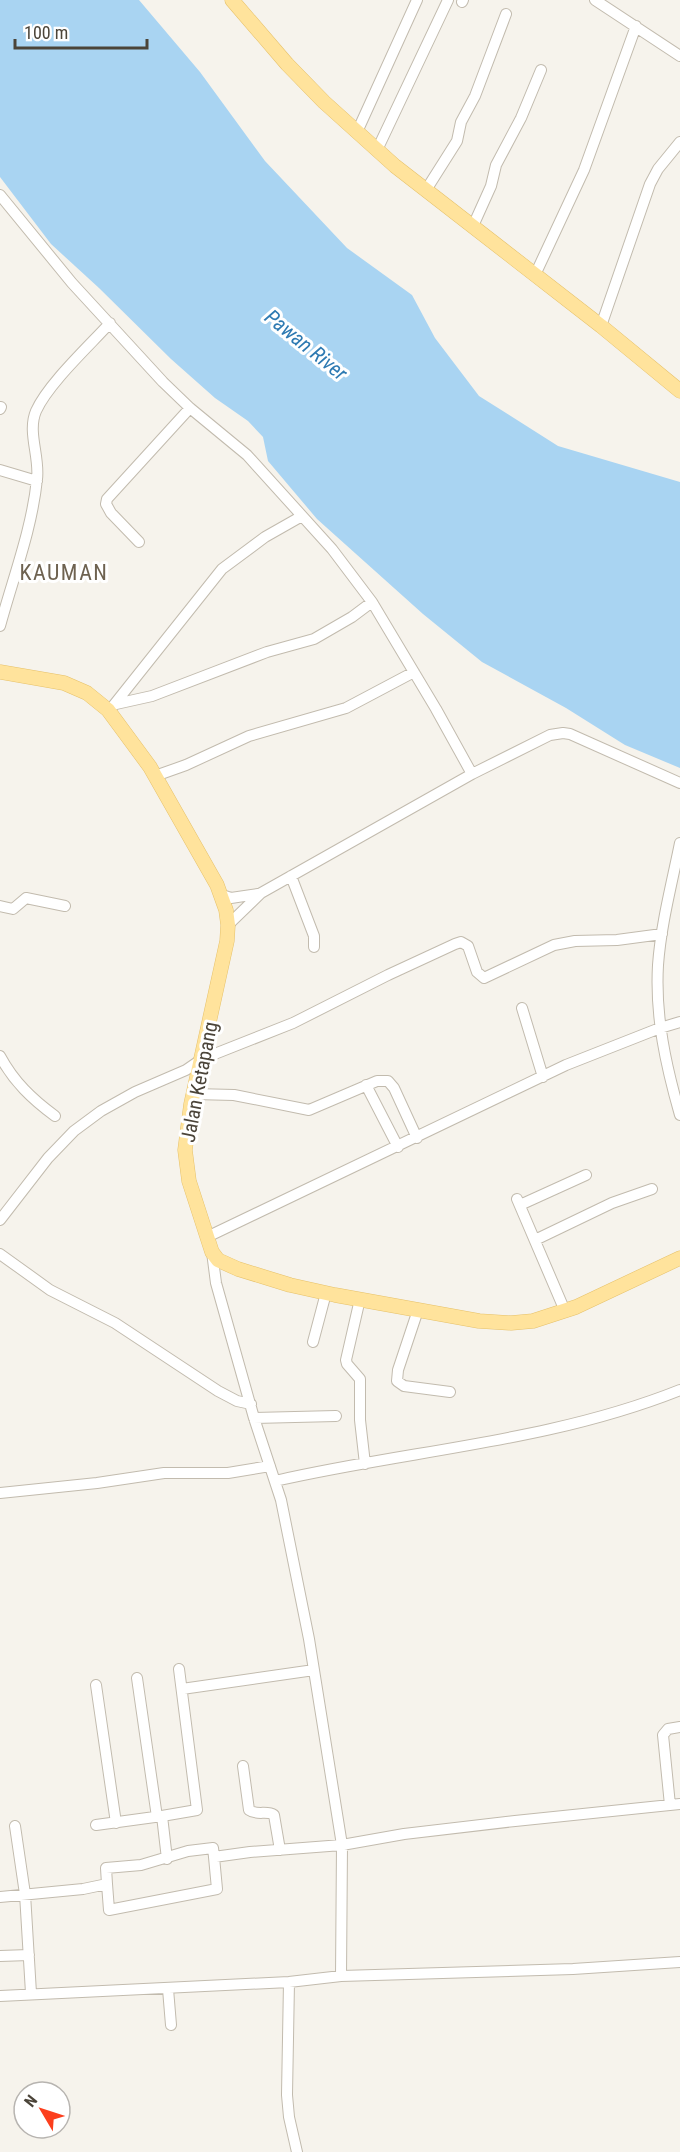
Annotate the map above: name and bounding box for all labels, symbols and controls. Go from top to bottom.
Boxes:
scale bar [15,12,147,50]
text: 100 m [24,22,68,43]
water label: Pawan River [260,305,352,386]
district label: KAUMAN [20,560,109,585]
street label: Jalan Ketapang [176,1020,222,1144]
north arrow [12,2080,72,2140]
text: N [20,2091,41,2111]

